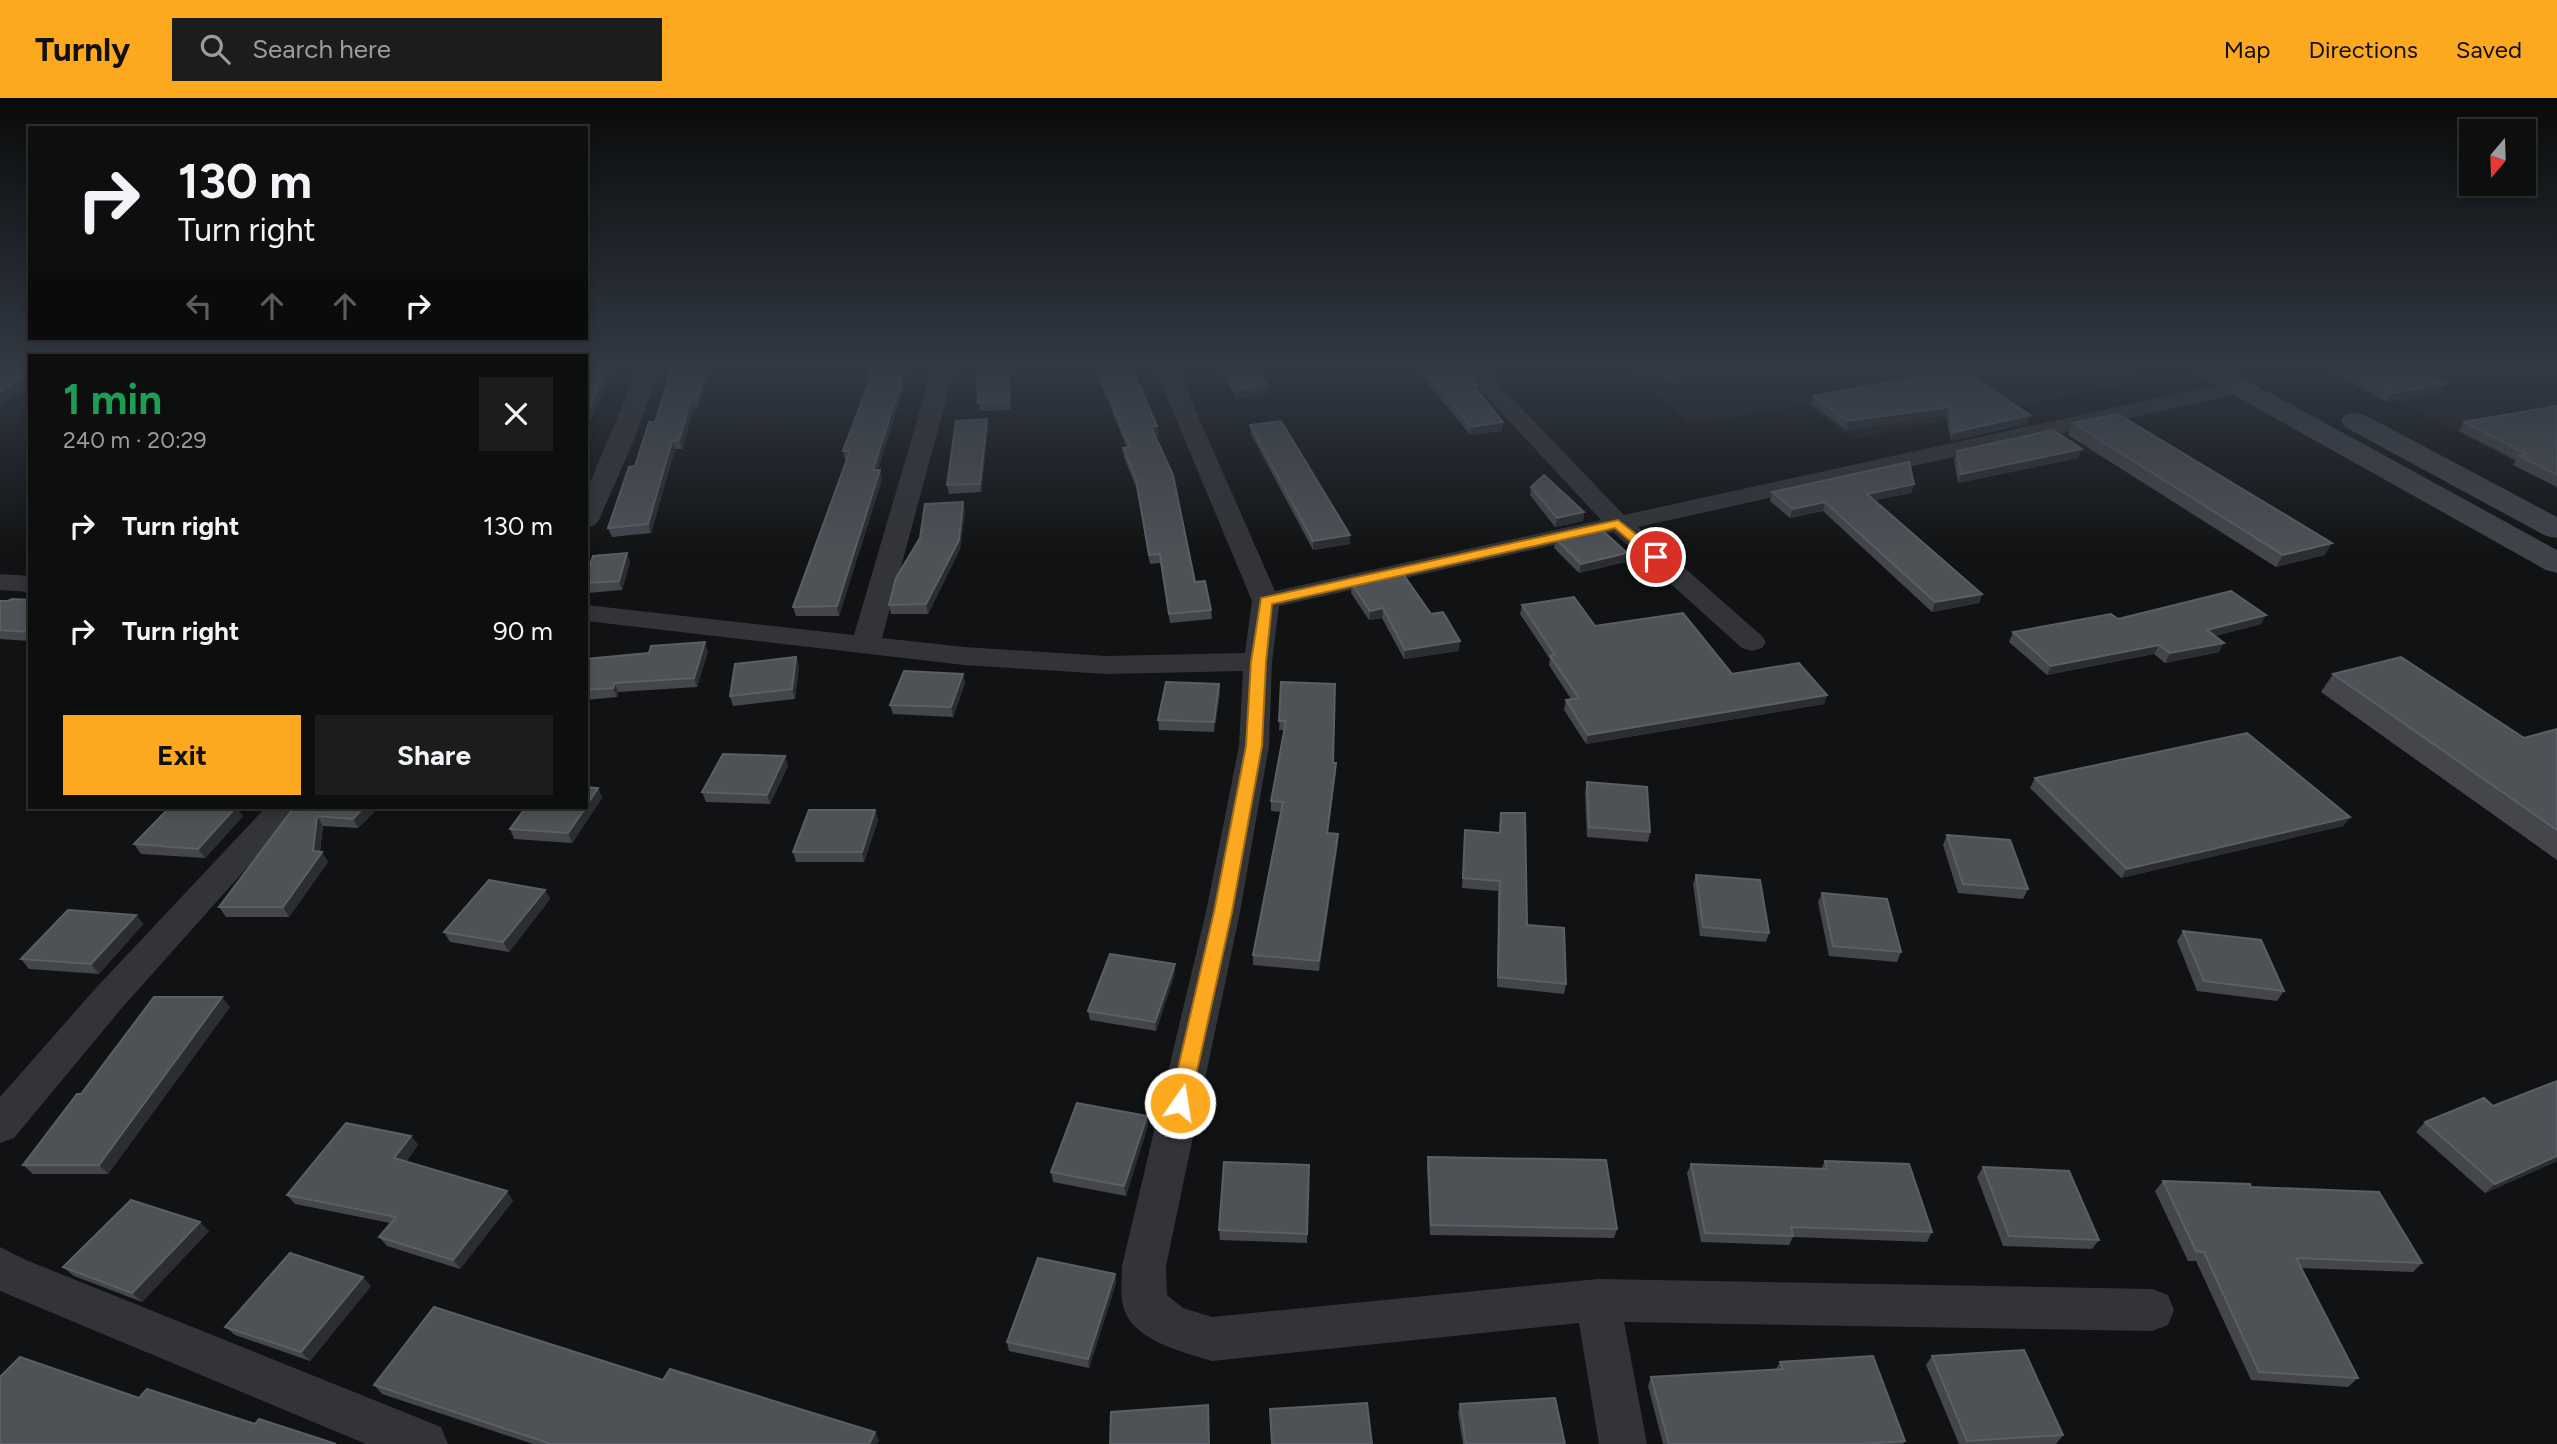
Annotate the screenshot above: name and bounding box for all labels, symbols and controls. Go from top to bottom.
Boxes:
search box [172,18,662,81]
text: Turnly [35,30,130,69]
icon: search [196,30,234,68]
text: Search here [252,33,391,65]
text: Map [2224,35,2270,64]
text: Directions [2308,35,2418,64]
text: Saved [2456,35,2522,64]
north arrow [2459,119,2536,196]
map controls [2459,119,2536,196]
text: 130 m [178,151,312,210]
icon: right [63,154,154,245]
text: Turn right [178,211,316,249]
icon: left [180,287,218,325]
icon: ahead [253,287,291,325]
icon: ahead [326,287,364,325]
icon: right [399,287,437,325]
text: 1 min [63,374,162,425]
button: close [479,377,553,451]
text: 240 m · 20:29 [63,426,207,454]
icon: right [63,507,101,545]
text: Turn right [122,510,239,542]
text: 130 m [483,510,553,542]
pin [1626,527,1686,587]
icon: arrive [1637,538,1675,576]
icon: right [63,612,101,650]
text: Turn right [122,615,239,647]
text: 90 m [493,615,553,647]
button: Exit [63,715,301,795]
button: Share [315,715,553,795]
position arrow [1143,1066,1217,1140]

